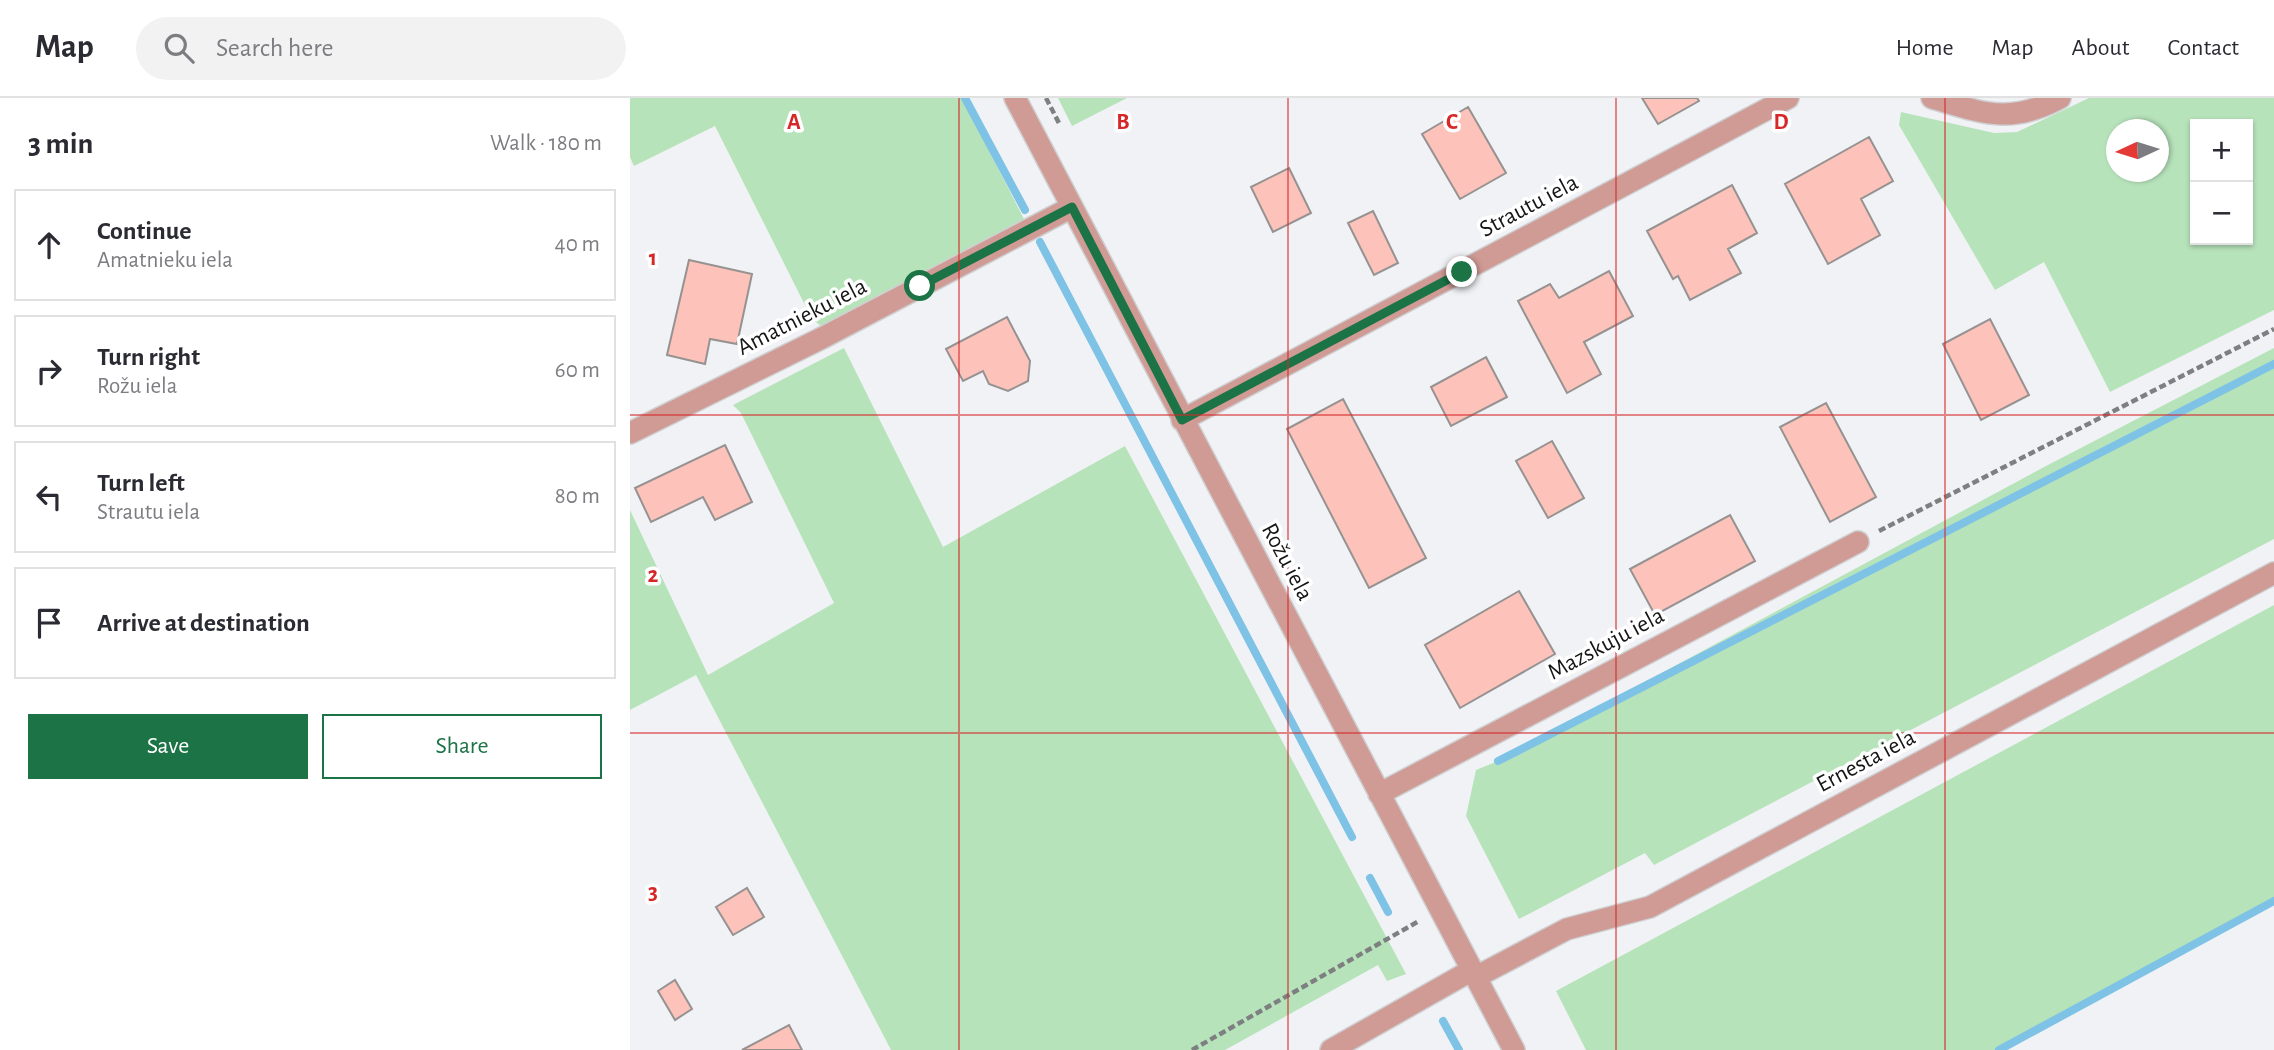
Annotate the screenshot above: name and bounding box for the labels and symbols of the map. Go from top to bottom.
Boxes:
text: A [787,111,801,134]
text: B [1116,111,1130,134]
text: C [1446,111,1458,134]
text: D [1773,111,1789,134]
north arrow [2106,119,2169,182]
street label: Strautu iela [1476,170,1582,242]
text: 1 [649,247,657,270]
route end [1446,256,1477,287]
route start [904,270,935,301]
street label: Amatnieku iela [733,274,871,360]
street label: Rožu iela [1257,519,1317,605]
text: 2 [648,564,659,587]
street label: Mazskuju iela [1544,603,1668,685]
street label: Ernesta iela [1813,725,1919,797]
text: 3 [648,881,658,904]

